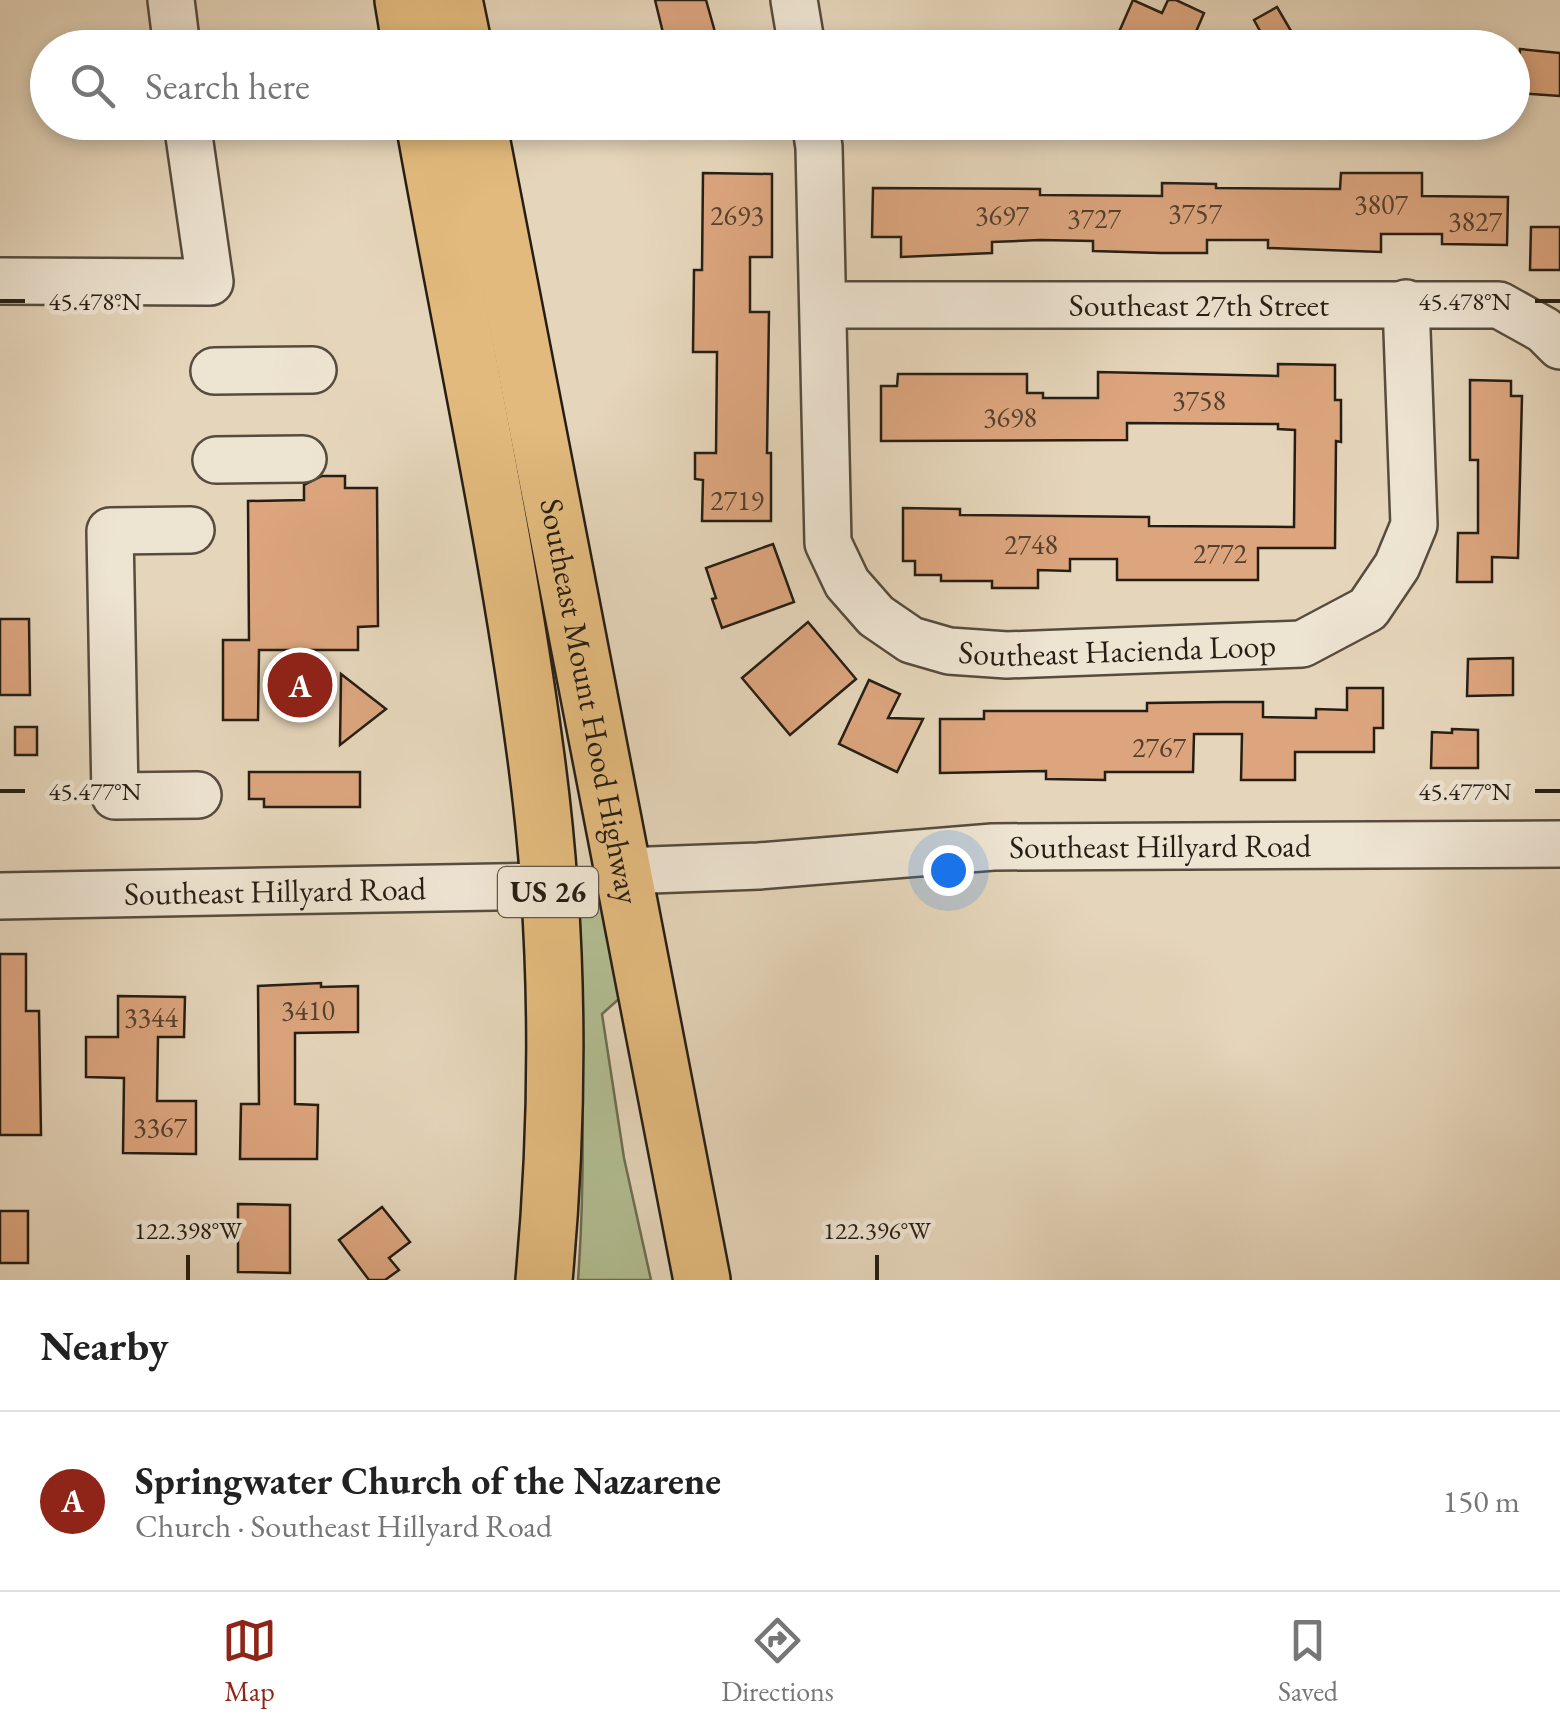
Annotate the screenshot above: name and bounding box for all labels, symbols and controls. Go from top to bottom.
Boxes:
search box [30,30,1530,140]
icon: search [65,58,120,113]
text: Search here [145,61,310,110]
house number: 3807 [1354,186,1408,222]
house number: 3757 [1168,195,1222,231]
house number: 2693 [710,197,764,233]
house number: 3697 [975,197,1029,233]
house number: 3727 [1067,200,1121,236]
house number: 3827 [1448,203,1502,239]
street label: Southeast 27th Street [1069,284,1329,326]
text: 45.478°N [49,285,142,317]
text: 45.478°N [1419,285,1512,317]
house number: 3758 [1172,382,1226,418]
house number: 3698 [983,399,1037,435]
house number: 2719 [710,482,764,518]
street label: Southeast Mount Hood Highway [530,495,650,908]
house number: 2748 [1004,526,1058,562]
house number: 2772 [1193,535,1247,571]
street label: Southeast Hacienda Loop [957,624,1277,676]
pin: A [268,648,332,722]
house number: 2767 [1132,729,1186,765]
text: 45.477°N [49,775,142,807]
text: 45.477°N [1419,775,1512,807]
street label: Southeast Hillyard Road [1009,824,1312,868]
your location [923,845,974,896]
street label: Southeast Hillyard Road [124,867,427,915]
road number: US 26 [498,867,598,917]
house number: 3410 [281,992,335,1028]
house number: 3344 [124,999,178,1035]
house number: 3367 [133,1109,187,1145]
text: 122.398°W [134,1214,243,1246]
text: 122.396°W [823,1214,932,1246]
text: Nearby [40,1318,169,1373]
text: Springwater Church of the Nazarene [135,1456,721,1505]
text: A [61,1480,84,1522]
text: 150 m [1443,1480,1520,1522]
text: Church · Southeast Hillyard Road [135,1505,552,1547]
tab: Map [222,1613,277,1709]
tab: Directions [721,1613,834,1709]
tab: Saved [1278,1613,1338,1709]

